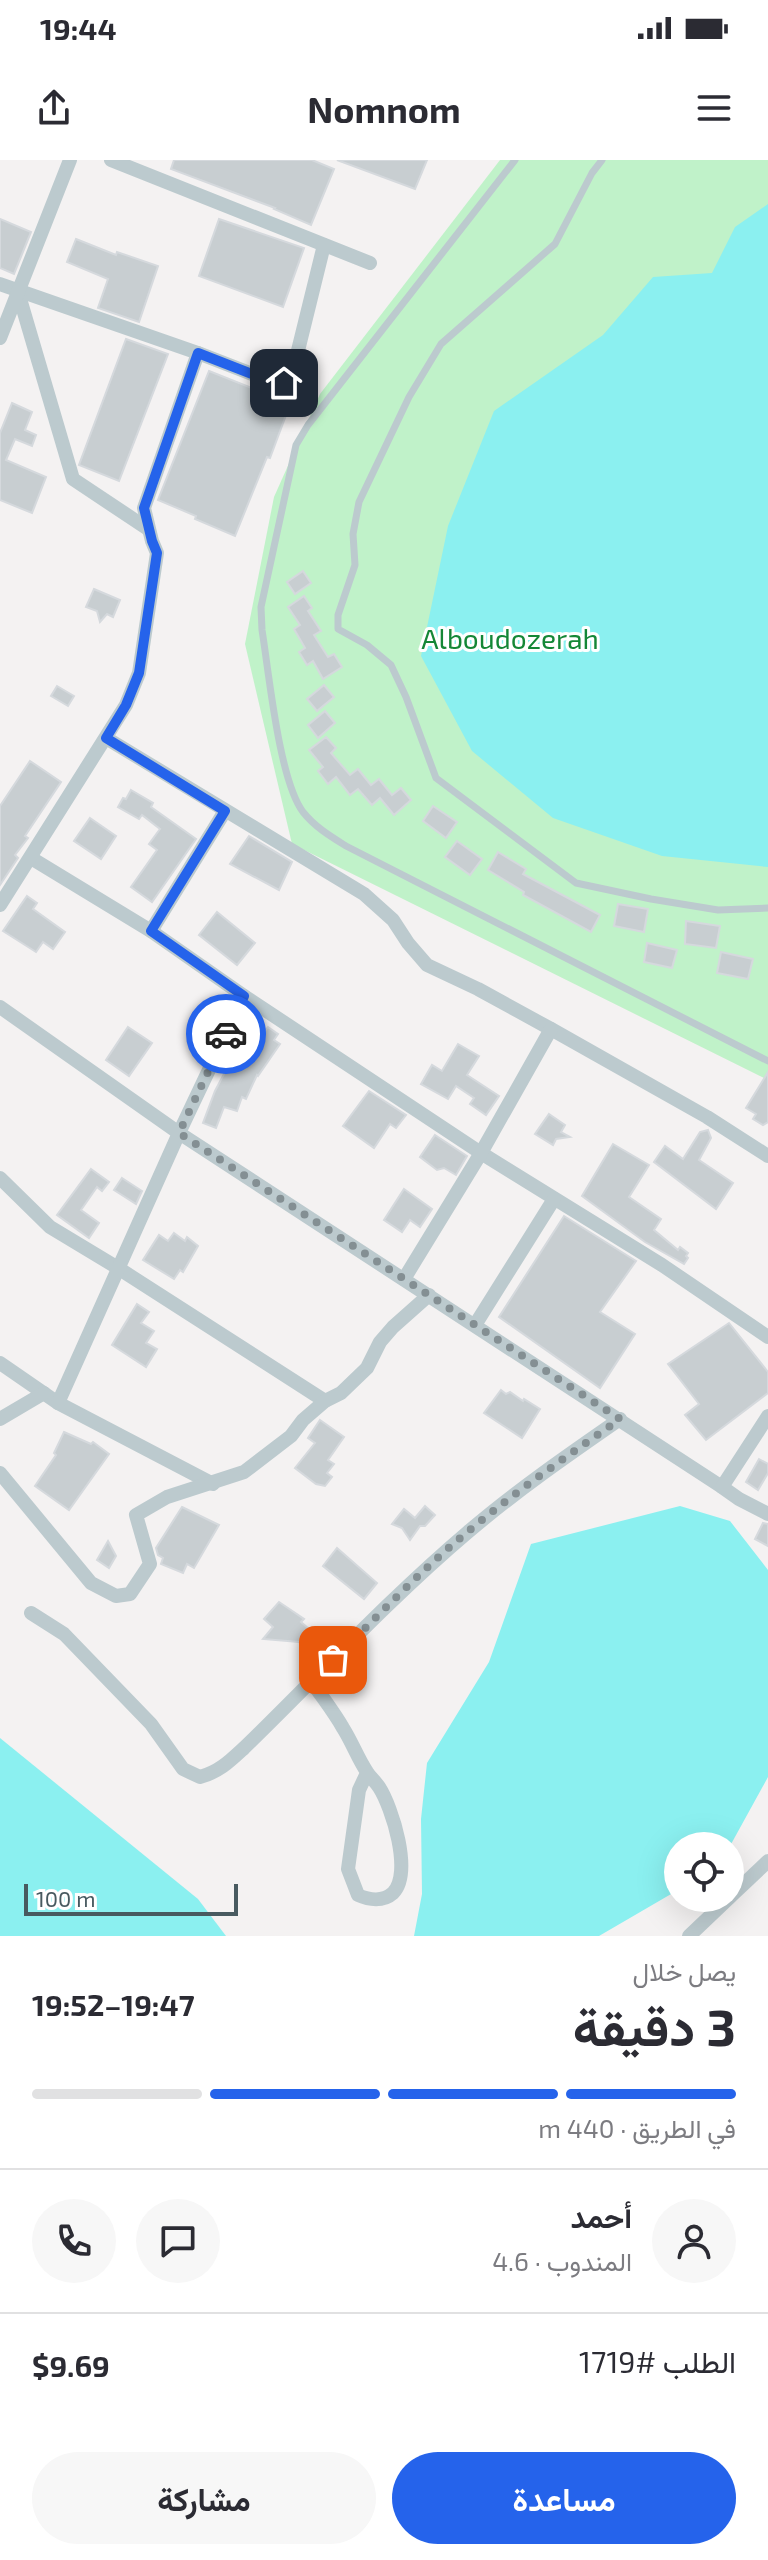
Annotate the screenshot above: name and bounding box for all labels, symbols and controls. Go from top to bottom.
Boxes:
text: 19:44 [40,10,117,46]
icon: share [32,86,76,130]
icon: menu [692,86,736,130]
text: Nomnom [307,87,461,130]
pin [250,349,318,417]
icon: home [262,361,306,405]
park label: Alboudozerah [421,621,599,655]
courier [186,994,266,1074]
icon: car [204,1012,248,1056]
pin [299,1626,367,1694]
icon: bag [311,1638,355,1682]
map controls [664,1832,744,1912]
button: locate [664,1832,744,1912]
scale bar [24,1880,238,1916]
text: 100 m [36,1885,95,1911]
text: يصل خلال [633,1955,736,1986]
text: 19:47–19:52 [32,1986,195,2022]
text: 3 دقيقة [573,1994,736,2056]
text: في الطريق · 440 m [538,2112,736,2143]
text: أحمد [570,2198,632,2234]
button: phone [32,2199,116,2283]
button: chat [136,2199,220,2283]
button: person [652,2199,736,2283]
text: المندوب · 4.6 [492,2245,632,2276]
text: الطلب #1719 [579,2343,736,2379]
text: $9.69 [32,2347,110,2383]
button: مشاركة [32,2452,376,2544]
button: مساعدة [392,2452,736,2544]

